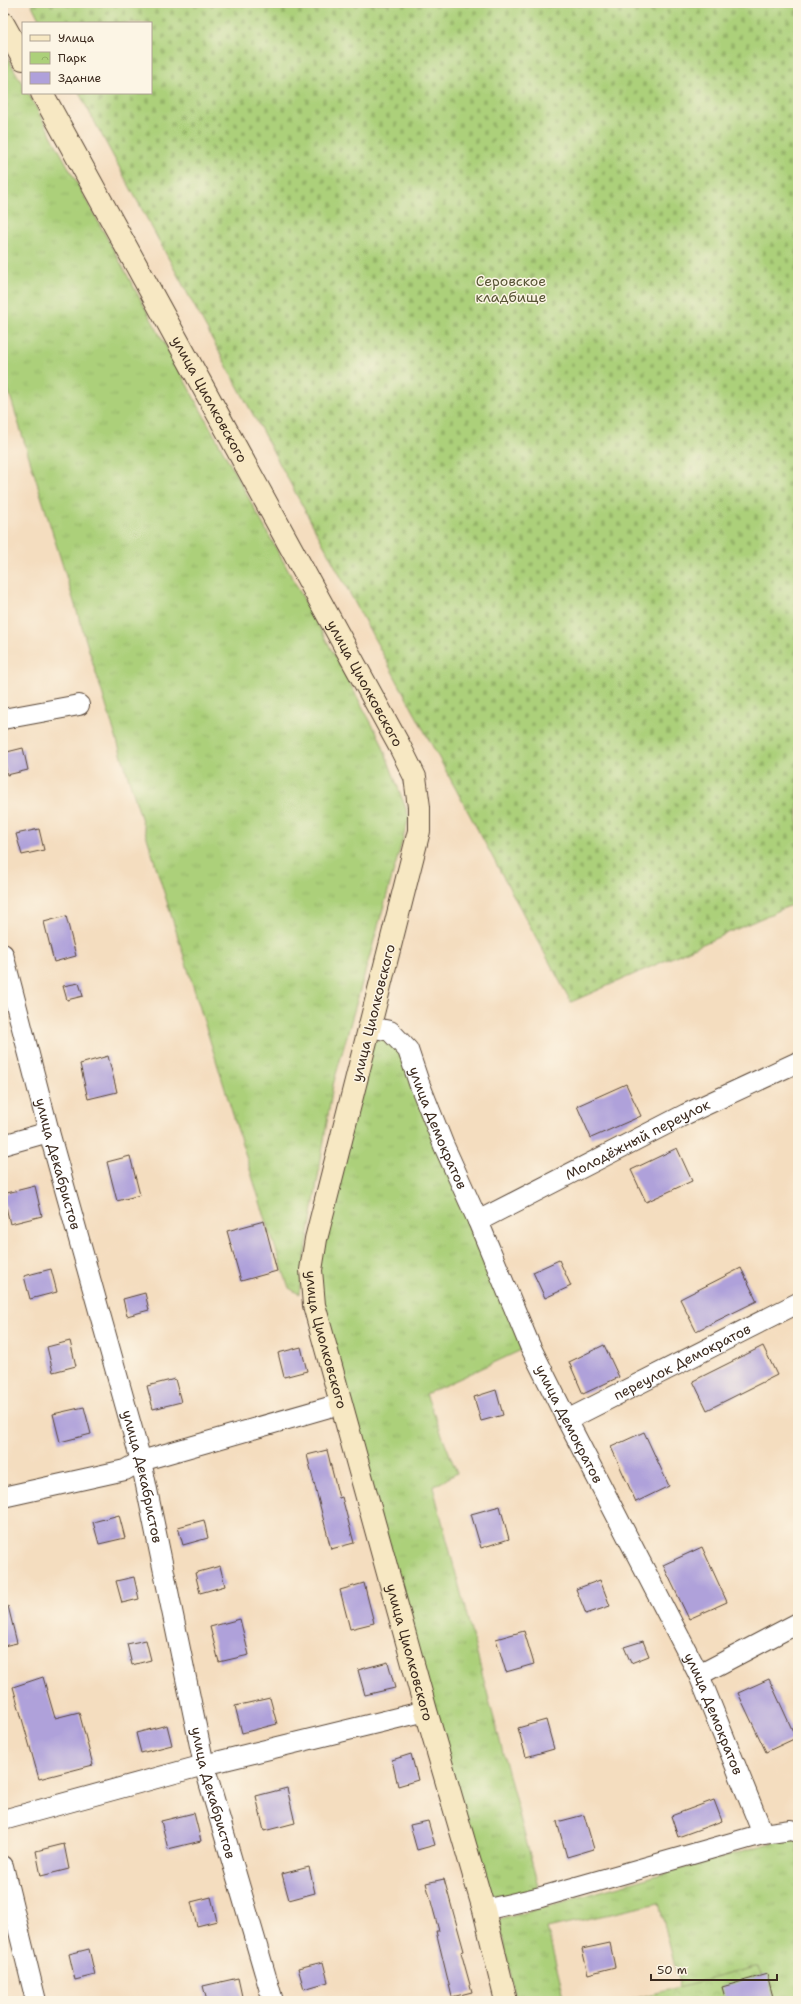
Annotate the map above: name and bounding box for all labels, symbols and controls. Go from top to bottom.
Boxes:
legend [22,22,152,94]
text: Улица [58,30,95,46]
text: Парк [58,50,87,66]
text: Здание [58,70,102,86]
park label: Серовское кладбище [476,272,547,306]
street label: улица Циолковского [168,333,251,466]
street label: улица Циолковского [323,617,407,750]
street label: улица Циолковского [347,942,399,1084]
street label: улица Демократов [405,1064,471,1192]
street label: Молодёжный переулок [562,1095,713,1184]
street label: улица Декабристов [32,1096,85,1232]
street label: улица Циолковского [302,1270,351,1411]
street label: переулок Демократов [610,1319,754,1404]
street label: улица Демократов [532,1361,607,1486]
street label: улица Декабристов [118,1408,167,1545]
street label: улица Циолковского [382,1582,437,1723]
street label: улица Демократов [680,1649,747,1777]
street label: улица Декабристов [187,1725,240,1861]
scale bar [651,1956,777,1982]
text: 50 m [657,1962,687,1978]

